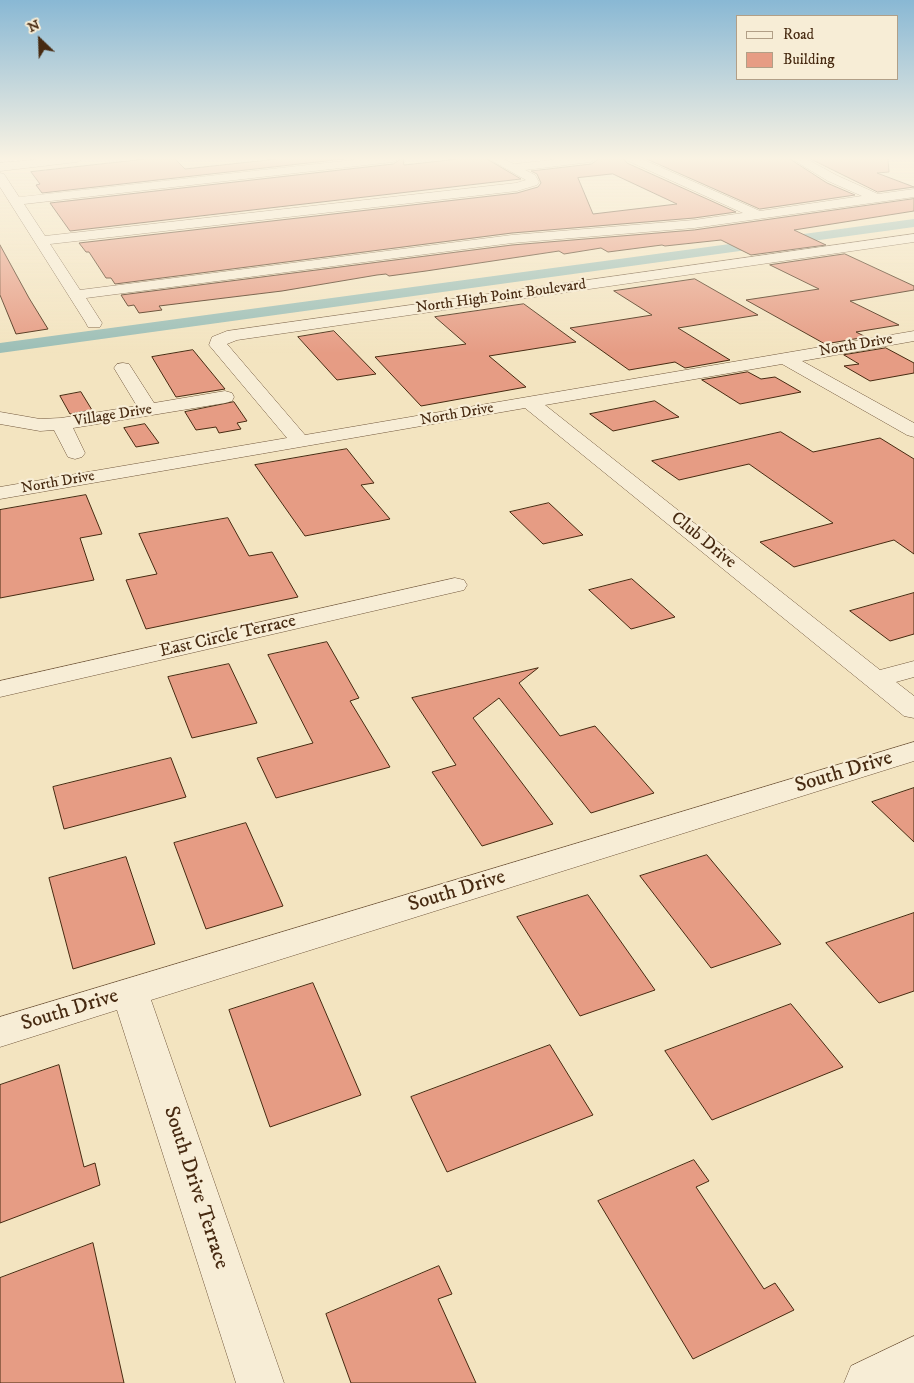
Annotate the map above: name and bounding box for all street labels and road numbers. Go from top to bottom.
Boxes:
street label: North High Point Boulevard [415,276,587,318]
street label: North Drive [818,331,894,361]
street label: North Drive [419,400,495,430]
street label: Village Drive [73,401,153,431]
street label: North Drive [20,468,96,498]
street label: Club Drive [666,508,740,574]
street label: East Circle Terrace [158,611,298,663]
street label: South Drive [792,746,896,800]
street label: South Drive [405,865,509,919]
street label: South Drive [18,984,122,1038]
street label: South Drive Terrace [157,1103,233,1273]

